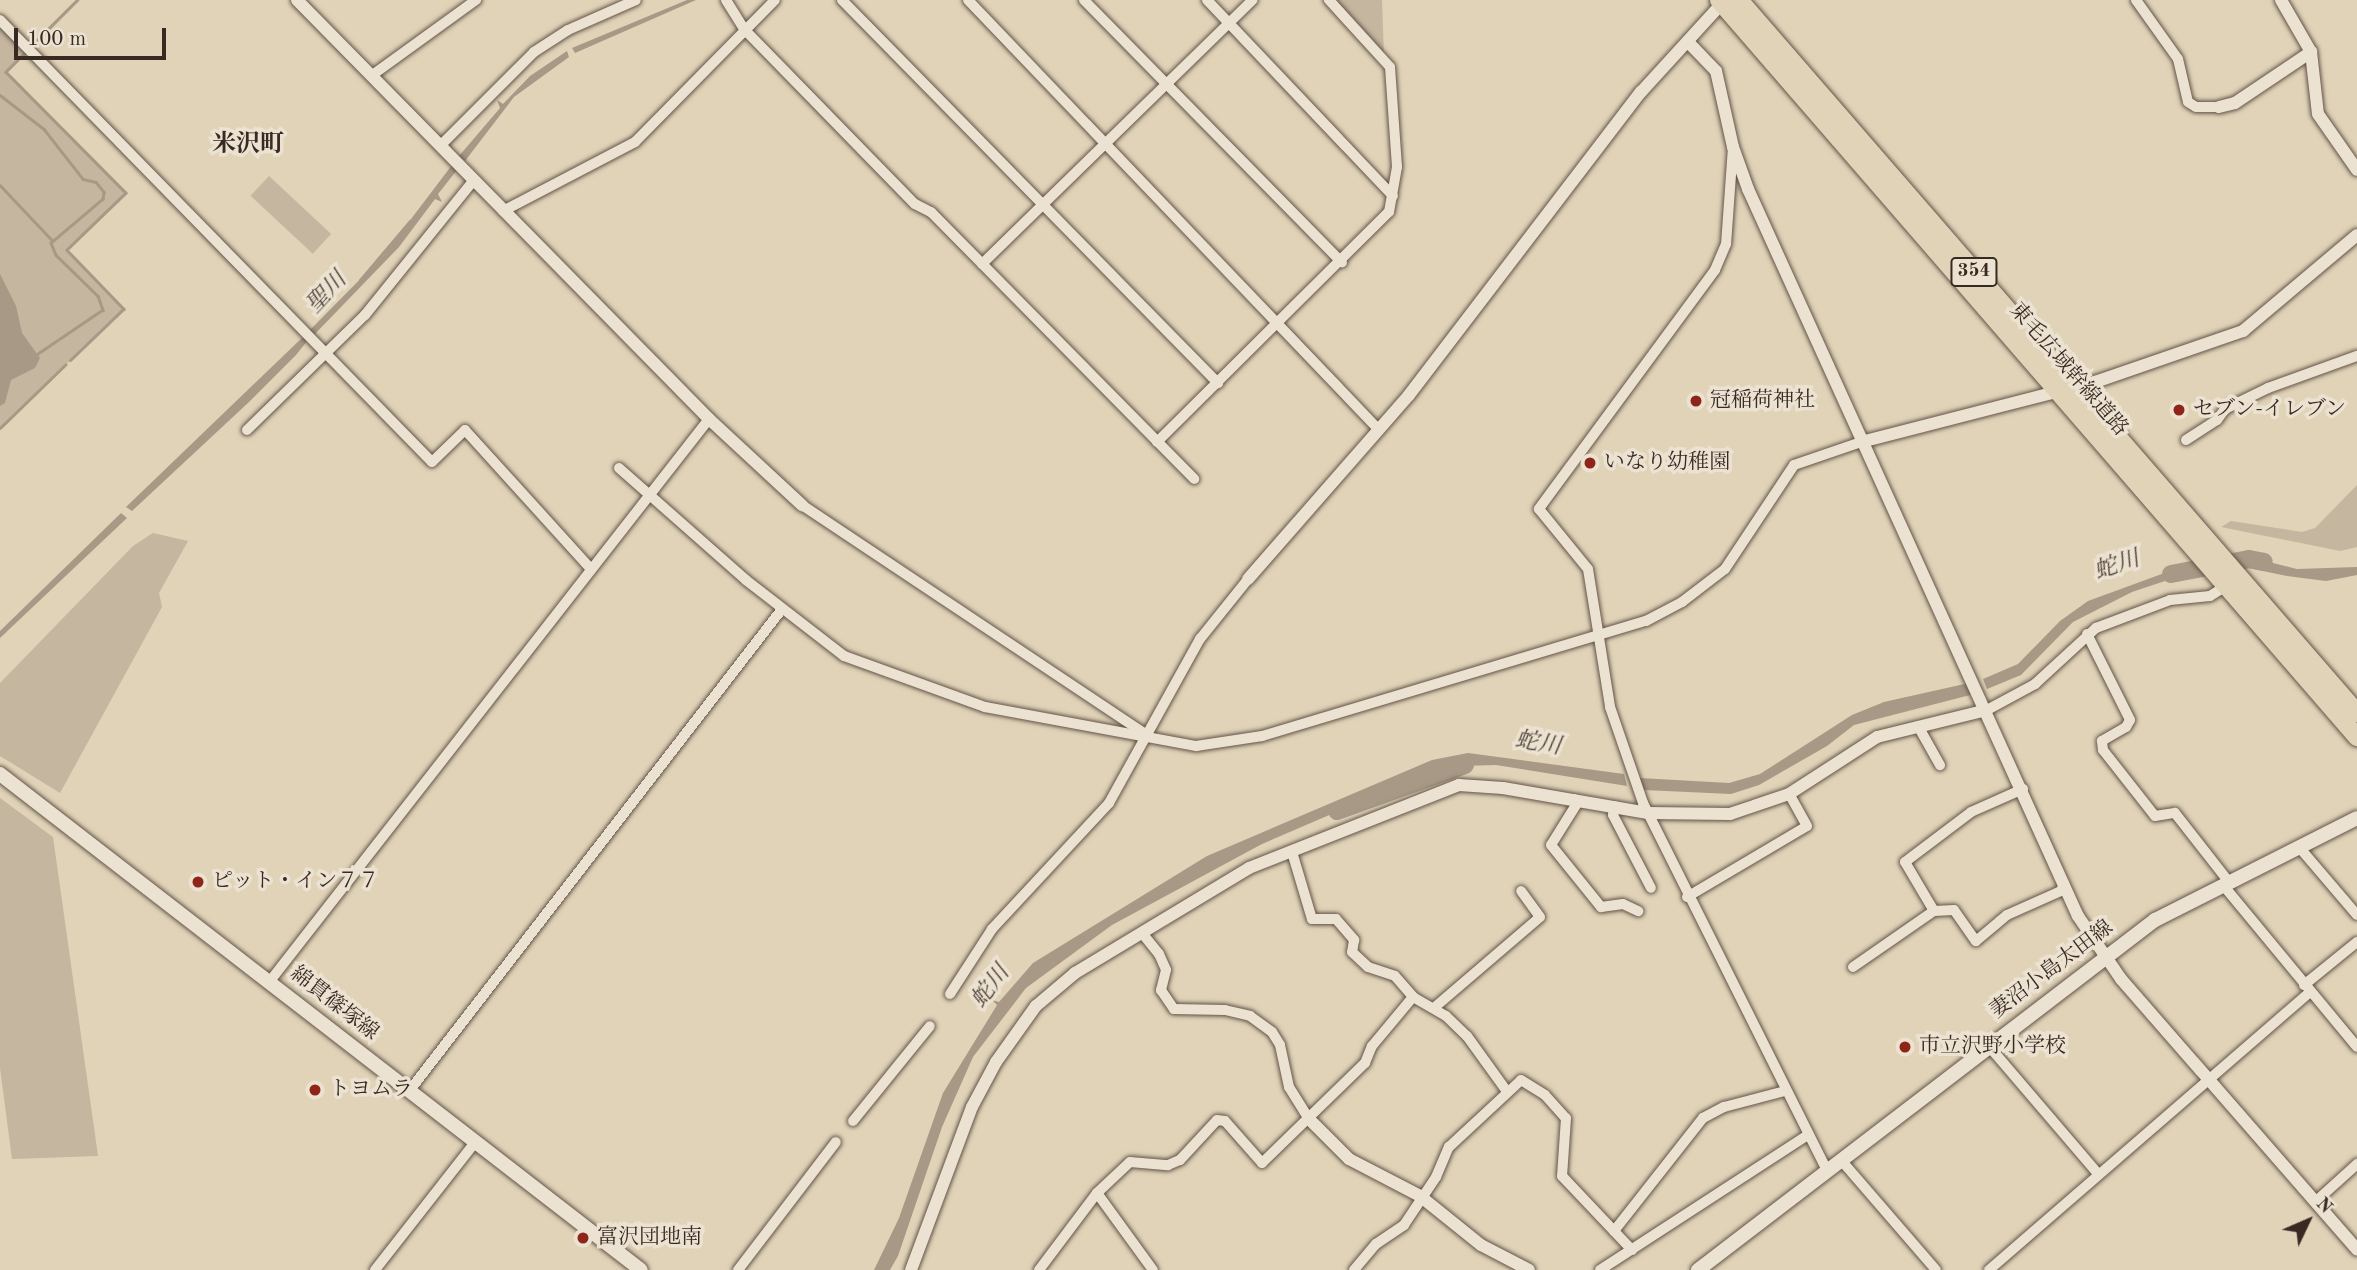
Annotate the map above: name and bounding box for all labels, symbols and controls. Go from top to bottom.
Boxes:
scale bar [18,14,170,58]
text: 100 m [27,29,86,50]
district label: 米沢町 [212,132,284,160]
road number: 354 [1950,256,1998,288]
water label: 聖川 [301,267,353,319]
street label: 東毛広域幹線道路 [2003,298,2133,442]
place label: 冠稲荷神社 [1710,388,1815,414]
marker: 冠稲荷神社 [1688,393,1704,409]
place label: セブン-イレブン [2193,397,2348,423]
marker: セブン-イレブン [2171,402,2187,418]
place label: いなり幼稚園 [1604,450,1730,476]
marker: いなり幼稚園 [1582,455,1598,471]
water label: 蛇川 [2091,545,2143,587]
water label: 蛇川 [1513,727,1563,761]
place label: ピット・イン７７ [212,869,380,895]
marker: ピット・イン７７ [190,874,206,890]
street label: 妻沼小島太田線 [1986,916,2118,1024]
water label: 蛇川 [966,960,1016,1014]
street label: 綿貫篠塚線 [285,962,383,1046]
place label: 市立沢野小学校 [1919,1034,2066,1060]
marker: 市立沢野小学校 [1897,1039,1913,1055]
place label: トヨムラ [329,1077,413,1103]
marker: トヨムラ [307,1082,323,1098]
north arrow [2273,1186,2343,1256]
text: N [2312,1194,2335,1218]
place label: 富沢団地南 [597,1225,702,1251]
marker: 富沢団地南 [575,1230,591,1246]

